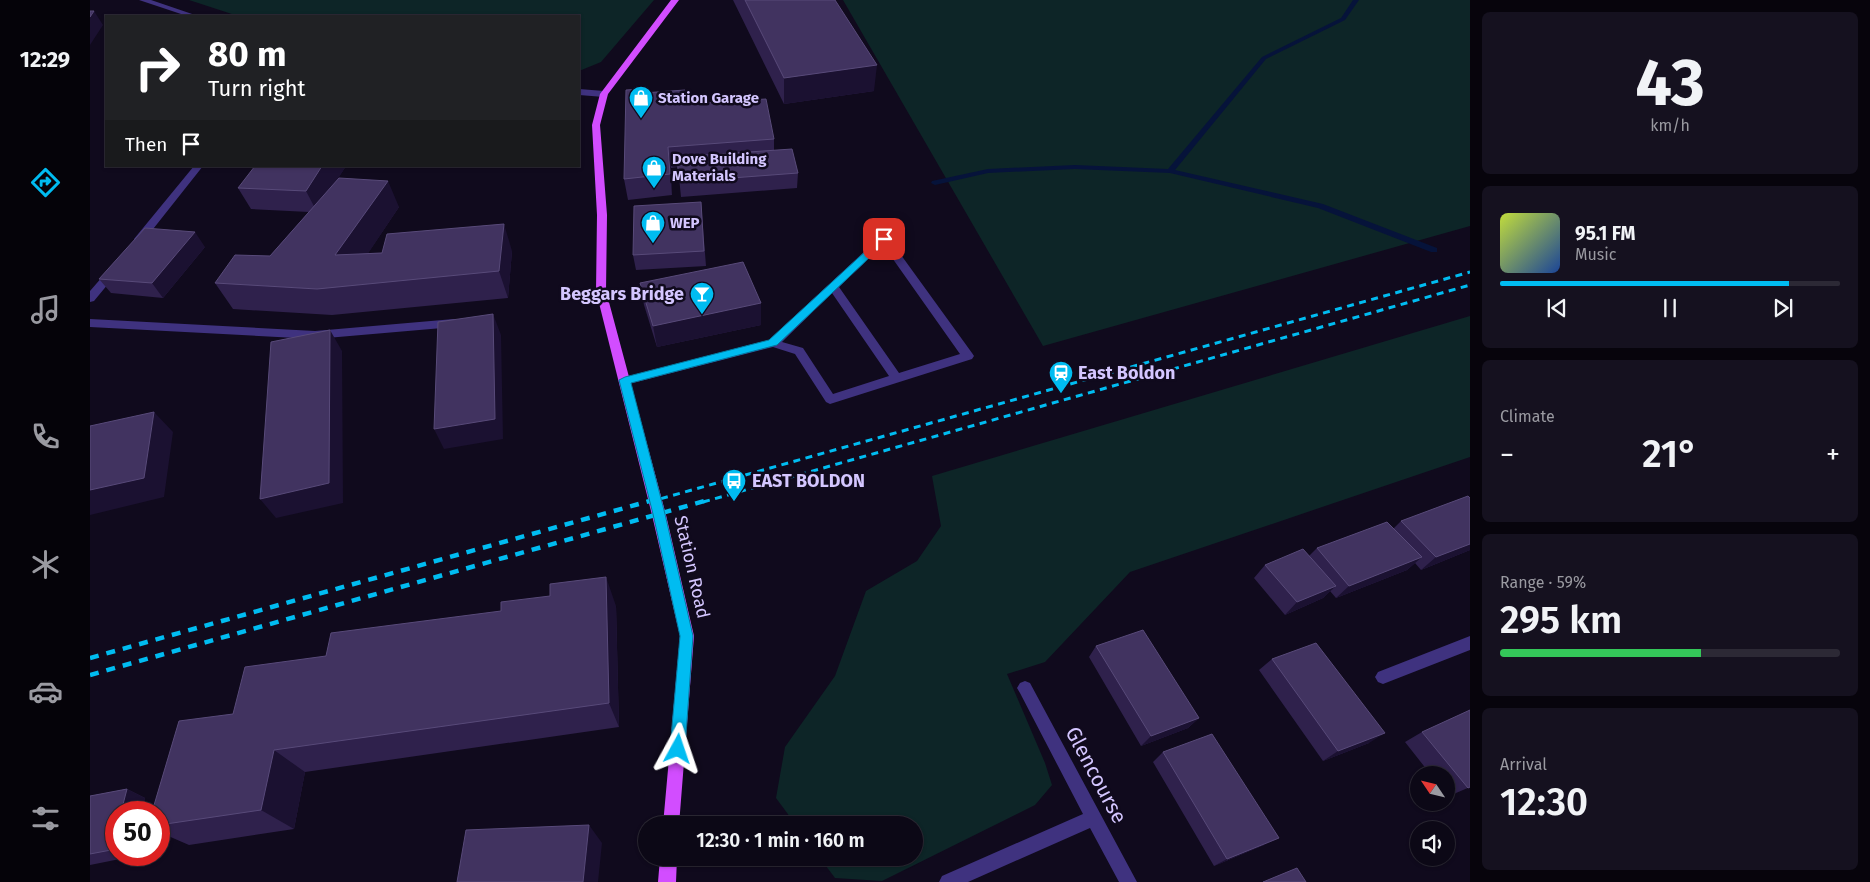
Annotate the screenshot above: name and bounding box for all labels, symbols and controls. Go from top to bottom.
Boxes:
text: 80 m [208,33,287,75]
icon: right [125,35,190,100]
text: 43 [1635,44,1705,122]
text: 12:29 [20,46,70,73]
text: Turn right [208,75,305,102]
shop icon: Station Garage [628,85,654,119]
place label: Station Garage [658,89,759,107]
text: km/h [1650,116,1690,135]
icon: arrive [177,130,205,158]
text: Then [125,133,167,156]
place label: Dove Building Materials [672,150,767,185]
shop icon: Dove Building Materials [641,155,667,189]
icon: directions [28,165,63,200]
shop icon: WEP [640,210,666,244]
place label: WEP [670,214,700,232]
pin [863,218,905,260]
text: 95.1 FM [1575,222,1636,245]
icon: arrive [870,225,898,253]
text: Music [1575,245,1616,264]
bar icon: Beggars Bridge [689,281,715,315]
place label: Beggars Bridge [560,283,684,305]
icon: music [28,292,63,327]
icon: previous [1543,294,1571,322]
icon: pause [1656,294,1684,322]
icon: next [1769,294,1797,322]
station icon: East Boldon [1048,360,1074,394]
place label: East Boldon [1078,362,1175,384]
text: Climate [1500,407,1555,426]
icon: phone [28,419,63,454]
text: 21° [1642,431,1698,477]
text: − [1500,438,1514,471]
text: + [1826,438,1840,471]
bus stop icon: EAST BOLDON [721,468,747,502]
place label: EAST BOLDON [752,470,865,492]
street label: Station Road [669,513,715,621]
icon: climate [28,547,63,582]
text: Range · 59% [1500,573,1586,592]
text: 295 km [1500,597,1622,643]
icon: car [28,674,63,709]
position arrow [651,722,703,774]
street label: Glencourse [1060,722,1132,828]
text: Arrival [1500,755,1547,774]
north arrow [1410,766,1455,811]
map controls [1410,766,1455,866]
text: 12:30 [1500,779,1588,825]
icon: filters [28,801,63,836]
speed limit sign: 50 [105,801,170,866]
button: sound [1410,821,1455,866]
text: 12:30 · 1 min · 160 m [696,829,865,852]

